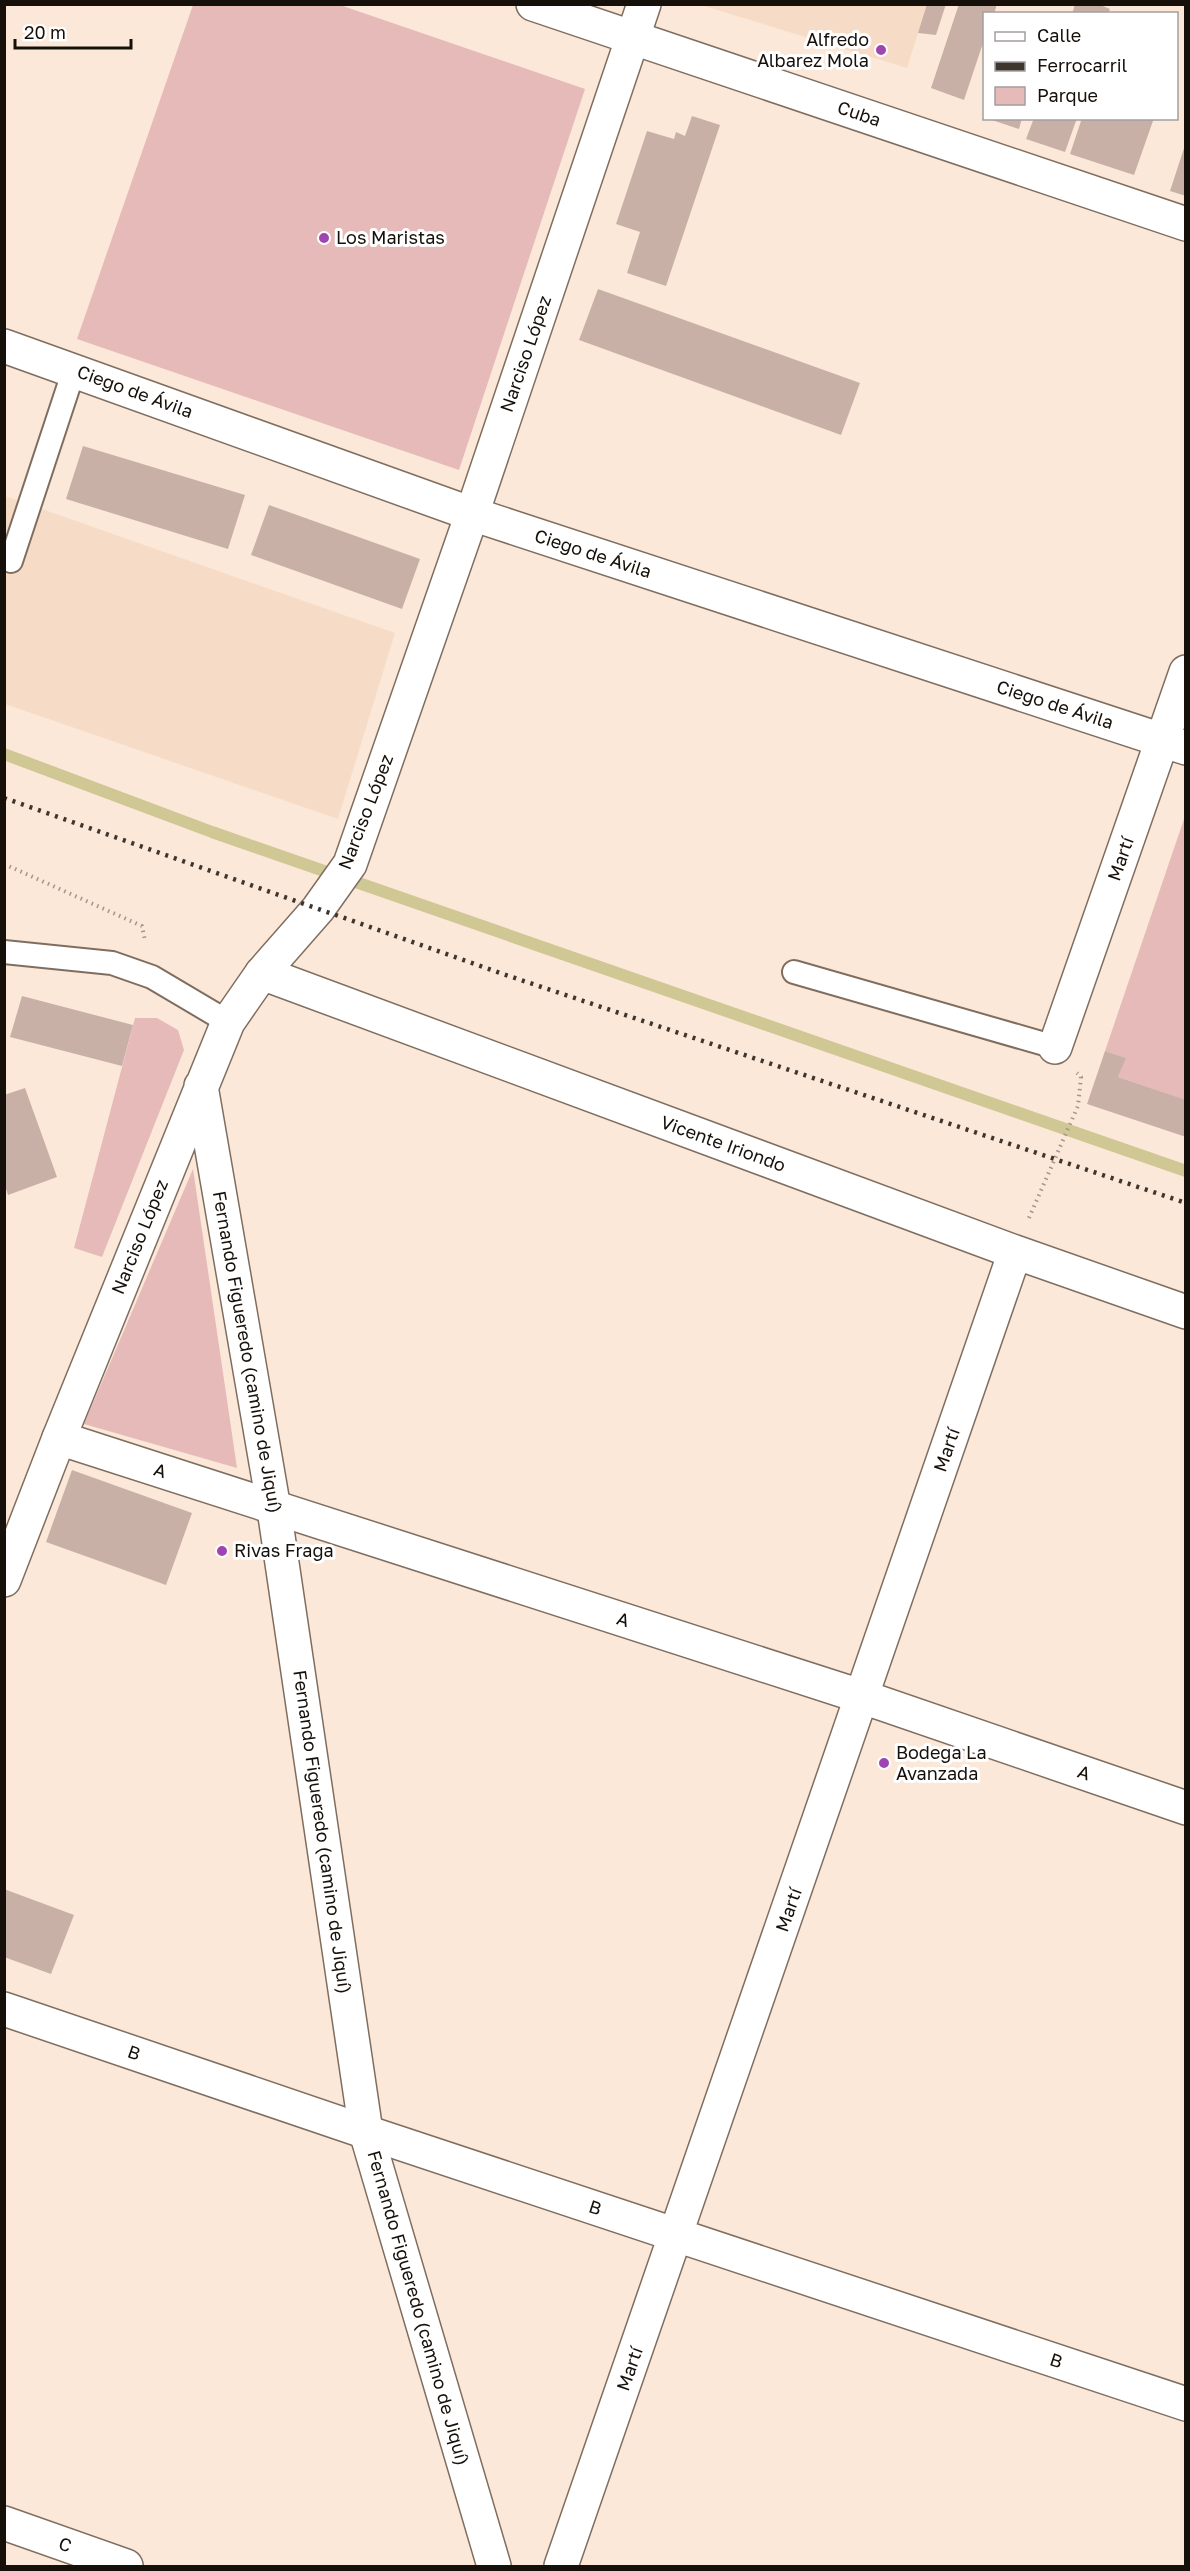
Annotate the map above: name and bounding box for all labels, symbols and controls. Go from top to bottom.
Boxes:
scale bar [15,12,130,50]
legend [983,12,1178,120]
text: 20 m [24,21,66,43]
text: Calle [1037,24,1081,46]
place label: Alfredo Albarez Mola [757,28,869,71]
marker: Alfredo Albarez Mola [874,43,888,57]
text: Ferrocarril [1037,54,1127,76]
text: Parque [1037,84,1098,106]
street label: Cuba [835,95,884,131]
place label: Los Maristas [336,226,445,248]
marker: Los Maristas [317,231,331,245]
street label: Narciso López [495,293,555,415]
street label: Ciego de Ávila [74,360,196,422]
street label: Ciego de Ávila [532,524,655,582]
street label: Ciego de Ávila [994,675,1117,733]
street label: Narciso López [333,751,397,872]
street label: Martí [1102,833,1138,884]
street label: Vicente Iriondo [658,1110,789,1176]
street label: Narciso López [106,1176,172,1297]
street label: Fernando Figueredo (camino de Jiquí) [209,1189,287,1515]
street label: Martí [928,1424,964,1475]
street label: A [151,1458,169,1482]
place label: Rivas Fraga [234,1539,334,1561]
marker: Rivas Fraga [215,1544,229,1558]
street label: A [614,1607,632,1631]
street label: Fernando Figueredo (camino de Jiquí) [289,1669,357,1995]
place label: Bodega La Avanzada [896,1741,987,1784]
marker: Bodega La Avanzada [877,1756,891,1770]
street label: A [1075,1760,1094,1784]
street label: Martí [770,1884,806,1935]
street label: B [125,2040,144,2064]
street label: Fernando Figueredo (camino de Jiquí) [363,2148,475,2468]
street label: B [586,2195,604,2219]
street label: Martí [611,2343,647,2394]
street label: B [1047,2348,1065,2372]
street label: C [56,2532,75,2556]

